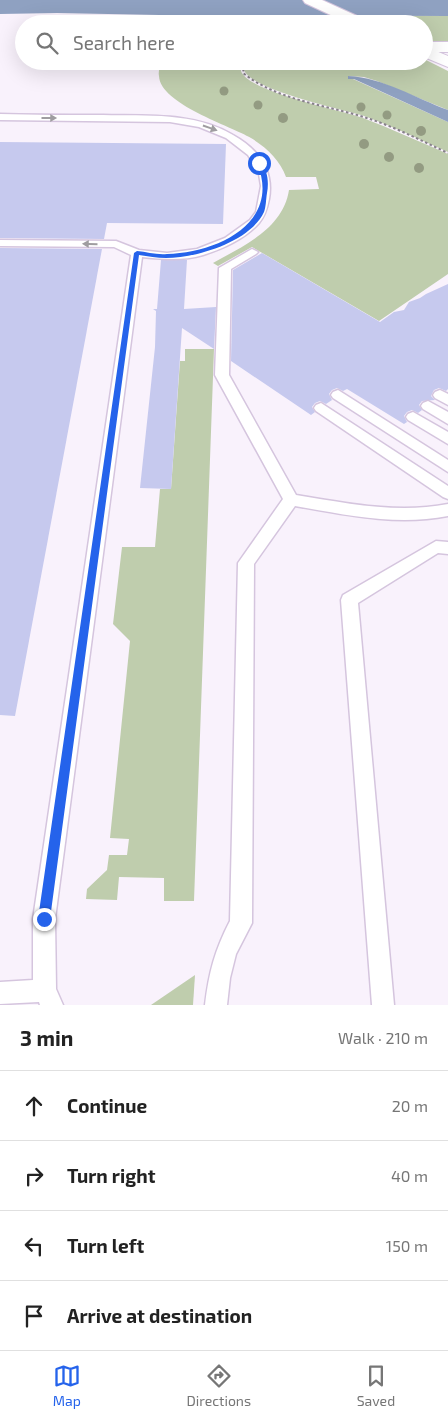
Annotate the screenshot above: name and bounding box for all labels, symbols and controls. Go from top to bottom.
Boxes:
search box [15,15,433,70]
icon: search [33,29,61,57]
text: Search here [73,31,175,54]
one-way arrow [41,114,57,122]
one-way arrow [203,124,218,132]
route start [248,152,271,175]
one-way arrow [82,240,98,248]
route end [33,908,56,931]
text: 3 min [20,1025,73,1050]
text: Walk · 210 m [338,1028,428,1047]
icon: ahead [20,1092,48,1120]
text: Continue [67,1094,147,1117]
text: 20 m [392,1096,428,1115]
icon: right [20,1162,48,1190]
text: Turn right [67,1164,155,1187]
text: 40 m [391,1166,428,1185]
icon: left [20,1232,48,1260]
text: Turn left [67,1234,144,1257]
text: 150 m [386,1236,428,1255]
icon: arrive [20,1302,48,1330]
text: Arrive at destination [67,1304,252,1327]
tab: Map [53,1362,81,1409]
tab: Directions [187,1362,251,1409]
tab: Saved [357,1362,395,1409]

